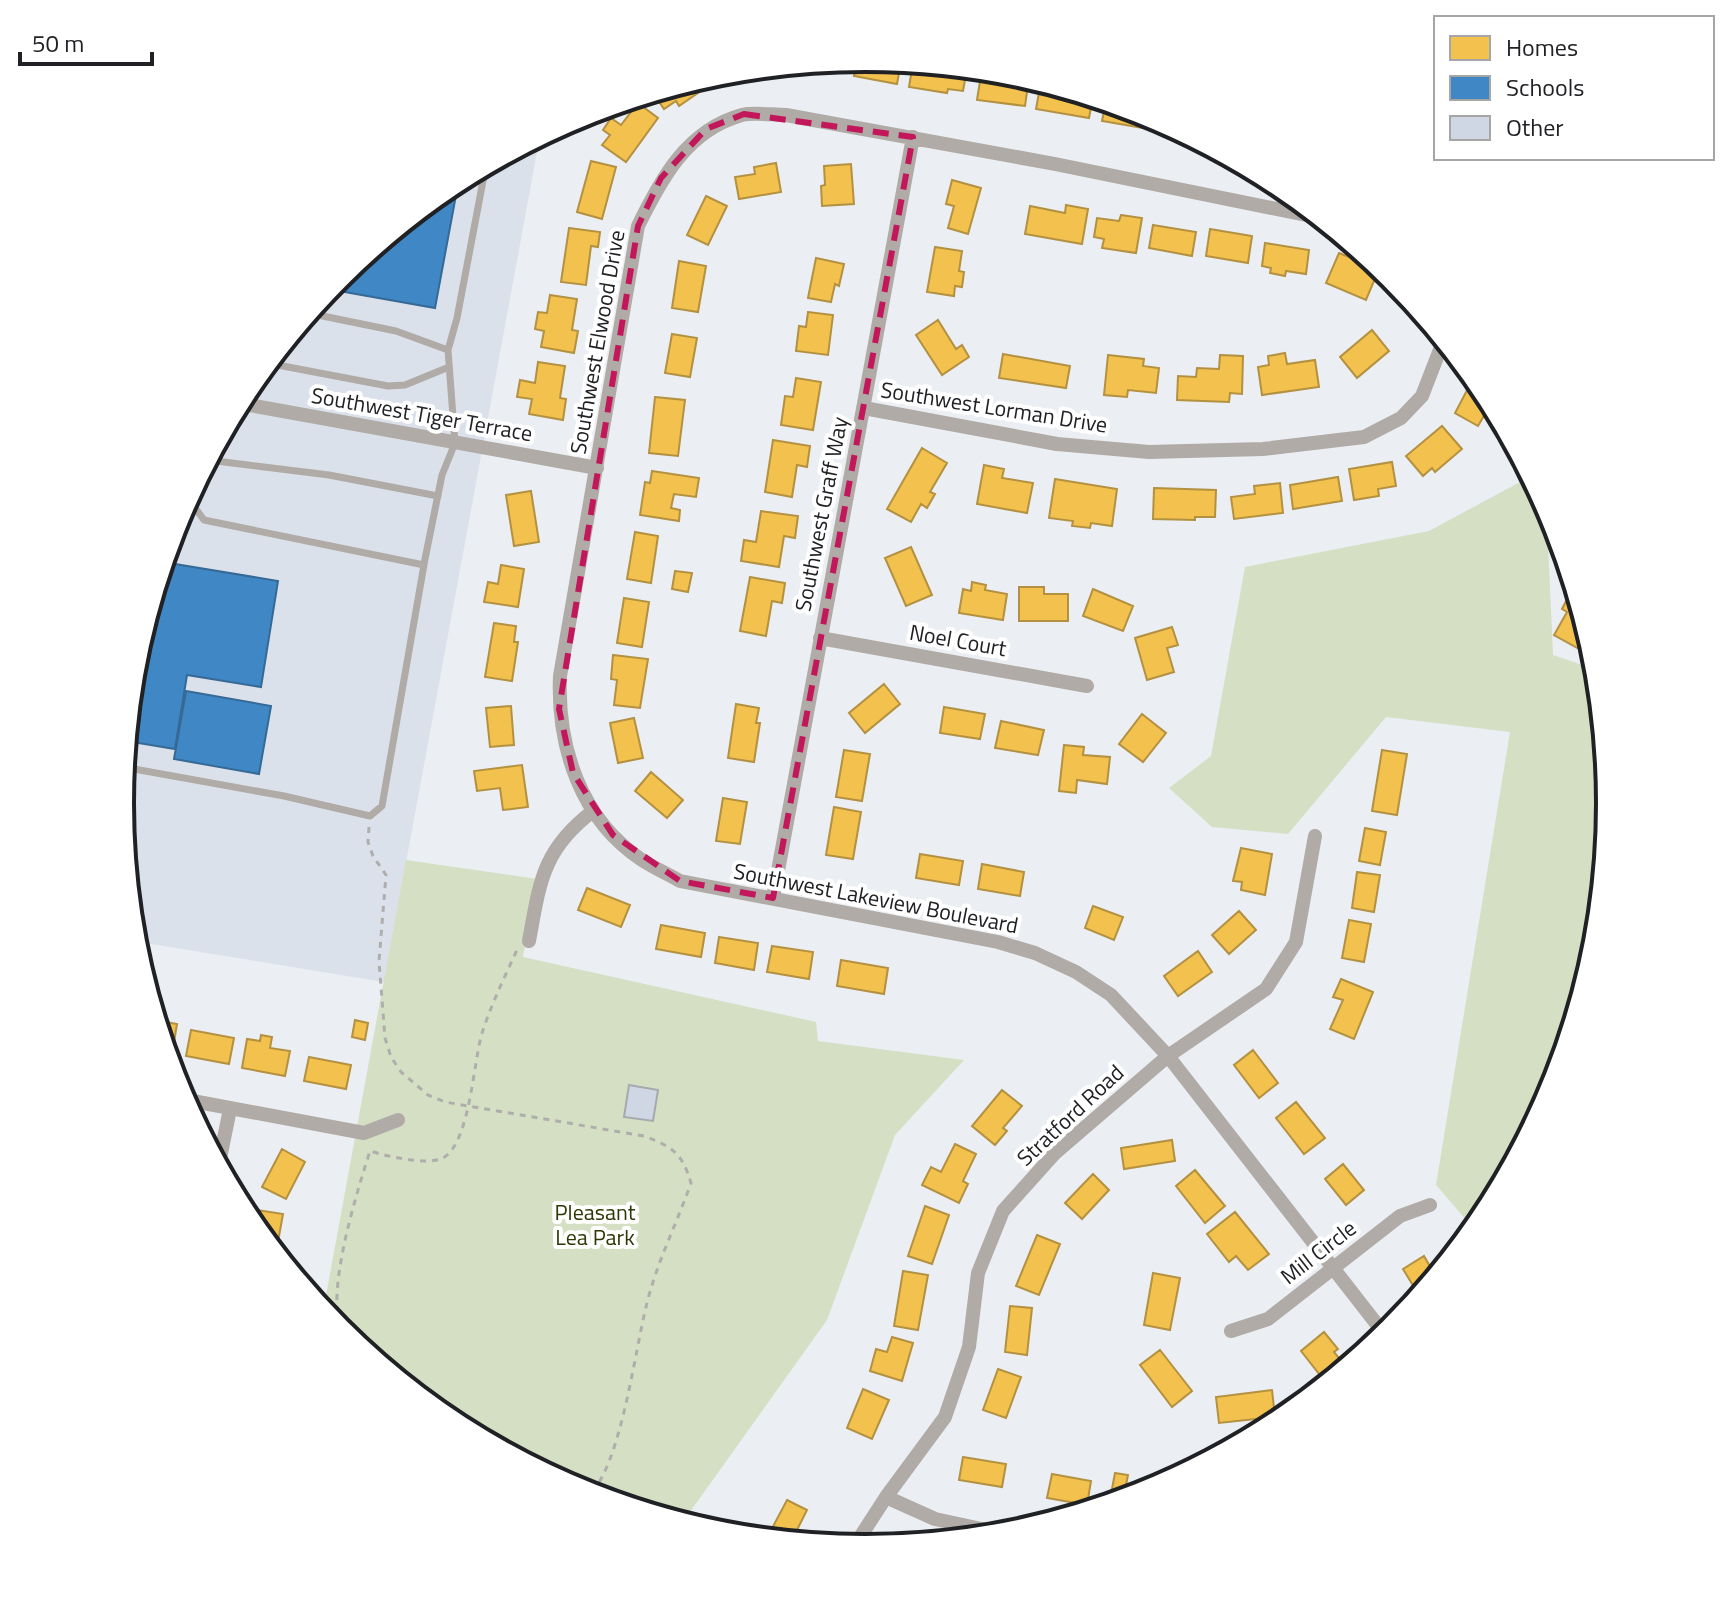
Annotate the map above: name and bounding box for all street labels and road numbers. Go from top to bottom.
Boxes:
street label: Southwest Elwood Drive [561,227,633,457]
street label: Southwest Lorman Drive [878,372,1110,442]
street label: Southwest Tiger Terrace [309,378,535,450]
street label: Southwest Graff Way [785,413,857,614]
street label: Noel Court [907,615,1009,665]
street label: Southwest Lakeview Boulevard [731,854,1021,942]
street label: Stratford Road [1009,1056,1131,1174]
street label: Mill Circle [1273,1211,1363,1293]

